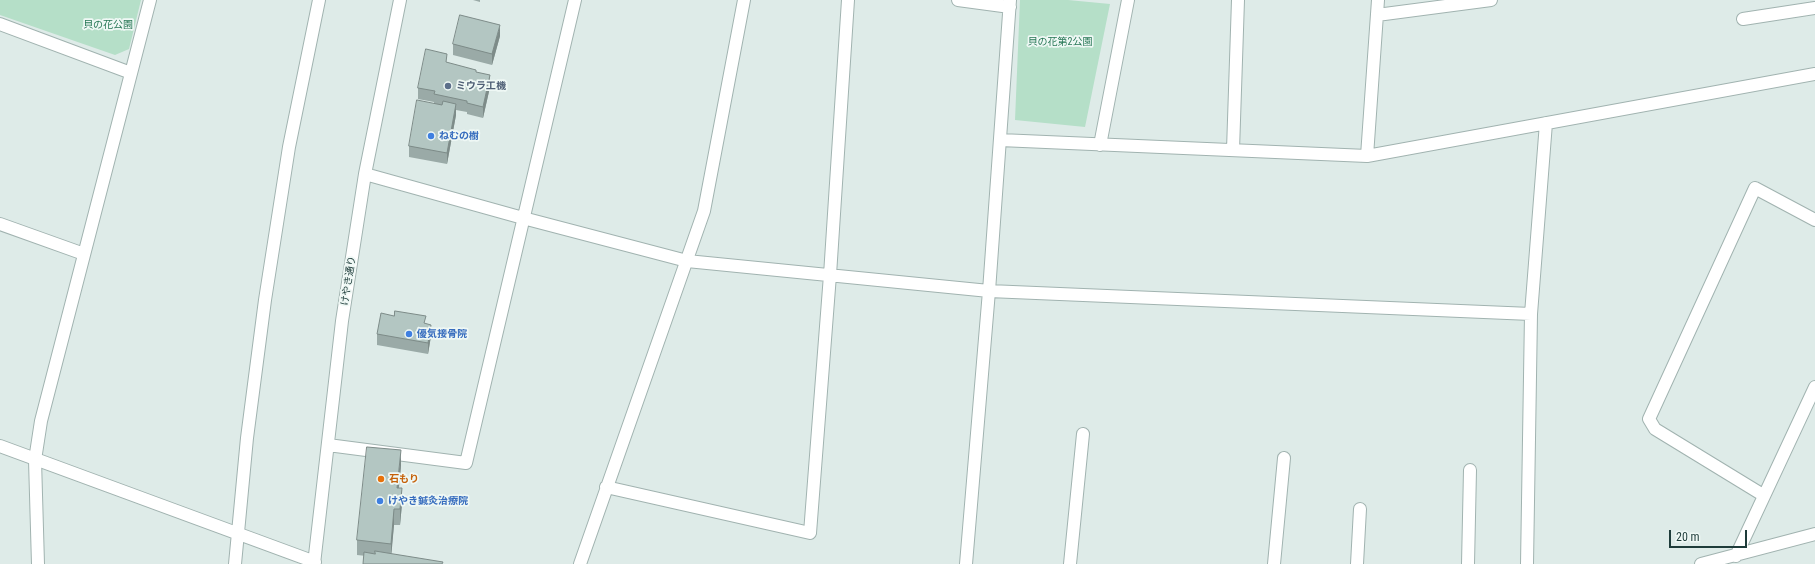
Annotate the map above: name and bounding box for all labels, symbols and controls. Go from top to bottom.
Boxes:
park label: 貝の花公園 [83,19,133,31]
park label: 貝の花第2公園 [1028,36,1092,48]
place label: ミウラ工機 [456,80,506,92]
marker: ミウラ工機 [443,81,453,91]
place label: ねむの樹 [439,130,479,142]
marker: ねむの樹 [426,131,436,141]
street label: けやき通り [339,255,359,307]
place label: 優気接骨院 [417,328,467,340]
marker: 優気接骨院 [404,329,414,339]
place label: 石もり [389,473,419,485]
marker: 石もり [376,474,386,484]
place label: けやき鍼灸治療院 [388,495,468,507]
marker: けやき鍼灸治療院 [375,496,385,506]
scale bar [1671,522,1749,548]
text: 20 m [1676,530,1700,544]

